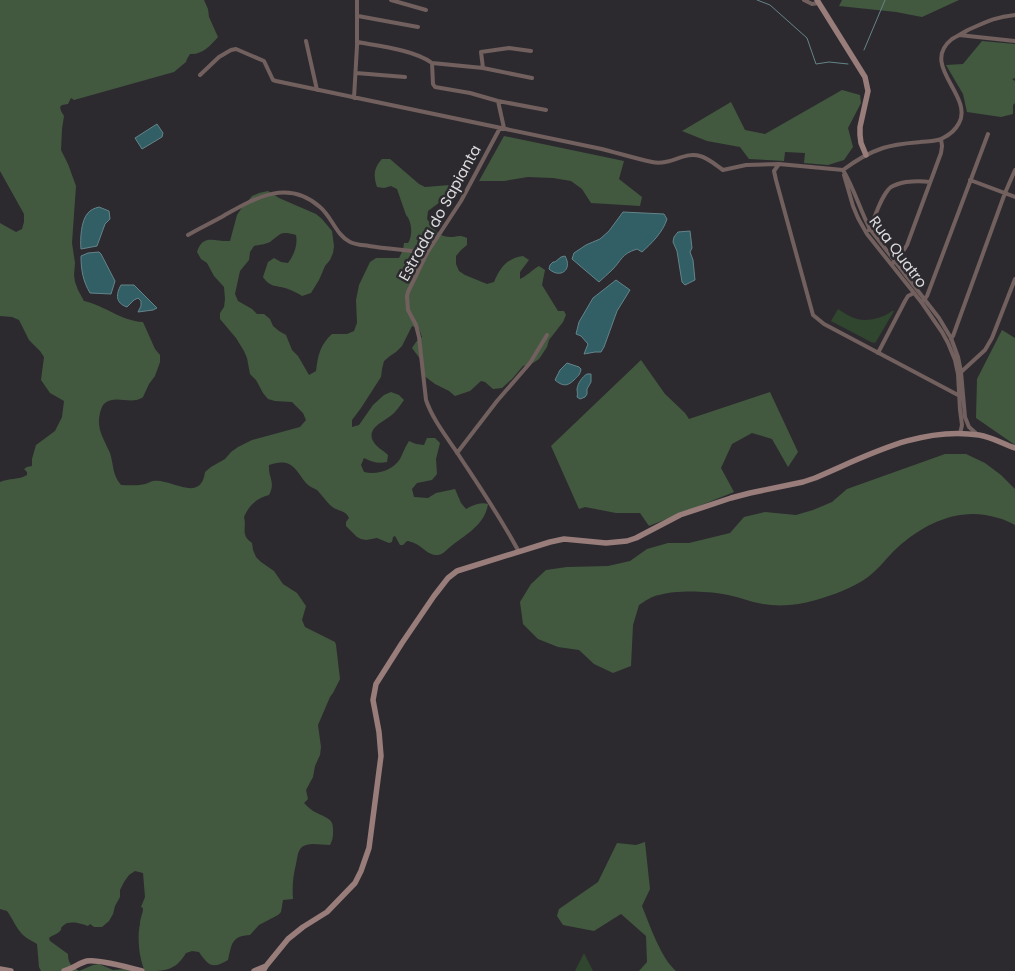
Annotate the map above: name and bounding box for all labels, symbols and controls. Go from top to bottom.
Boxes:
street label: Estrada do Sapianta [393,141,486,285]
street label: Rua Quatro [864,211,932,292]

